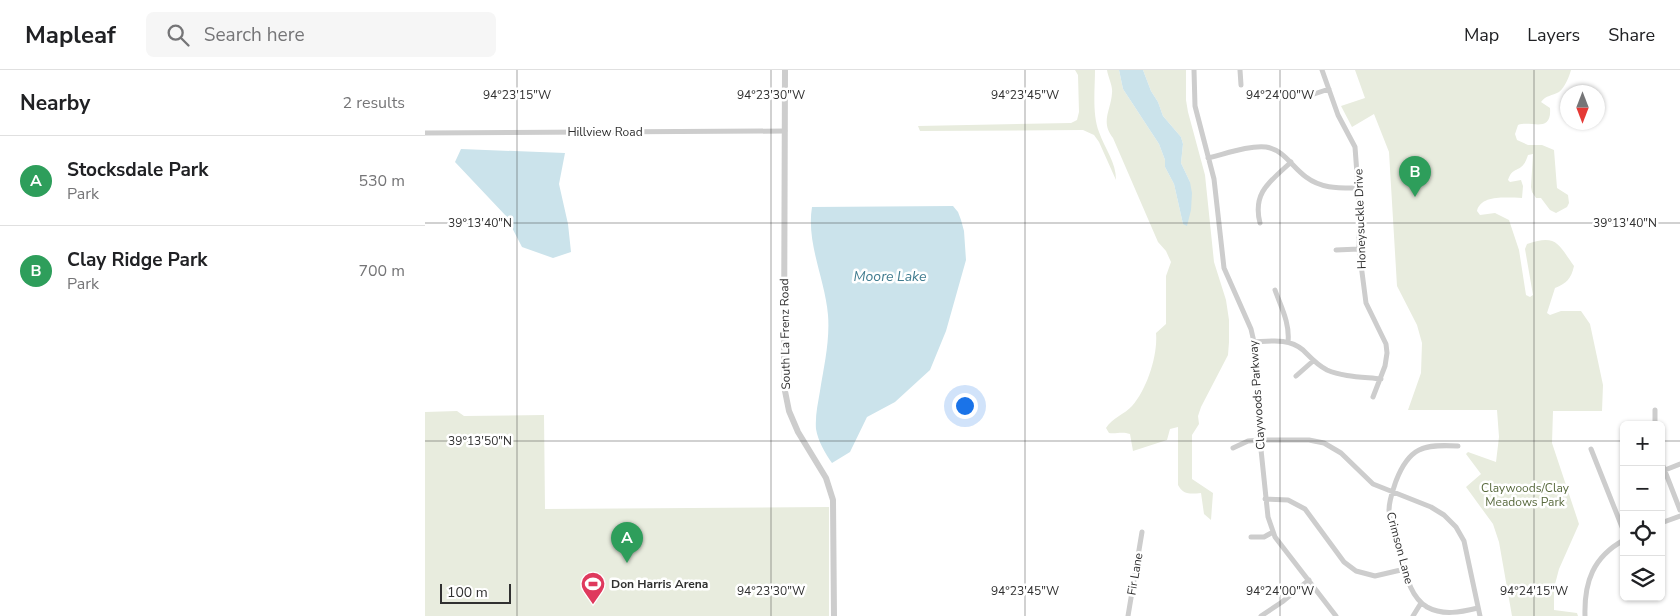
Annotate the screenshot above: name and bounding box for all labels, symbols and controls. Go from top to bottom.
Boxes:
search box [146,12,496,57]
text: Mapleaf [25,19,116,51]
icon: search [164,21,192,49]
text: Search here [204,22,305,48]
text: Map [1464,23,1499,47]
text: Layers [1527,23,1580,47]
text: Share [1608,23,1655,47]
north arrow [1560,85,1605,130]
text: 94°23'15"W [483,87,551,103]
text: 94°23'30"W [737,87,805,103]
text: 94°23'45"W [991,87,1059,103]
text: 94°24'00"W [1246,87,1314,103]
text: Nearby [20,89,90,117]
text: 2 results [343,92,405,114]
street label: Hillview Road [567,124,643,140]
pin: B [1399,156,1431,197]
text: Stocksdale Park [67,157,208,183]
street label: Honeysuckle Drive [1350,169,1370,269]
text: A [30,170,42,192]
text: 530 m [358,170,405,192]
text: Park [67,183,99,205]
text: 39°13'40"N [448,215,512,231]
text: 39°13'40"N [1593,215,1657,231]
text: Clay Ridge Park [67,247,208,273]
text: B [30,260,42,282]
text: 700 m [358,260,405,282]
water label: Moore Lake [854,267,927,286]
text: Park [67,273,99,295]
street label: South La Frenz Road [776,278,794,390]
street label: Claywoods Parkway [1245,339,1269,450]
your location [952,393,978,419]
map controls [1620,421,1665,601]
button: + [1620,421,1665,466]
text: 39°13'50"N [448,433,512,449]
button: − [1620,466,1665,511]
park label: Claywoods/Clay Meadows Park [1481,480,1570,510]
street label: Crimson Lane [1383,510,1417,586]
button: locate [1620,511,1665,556]
pin: A [611,522,643,563]
street label: Fir Lane [1123,552,1147,596]
button: layers [1620,556,1665,601]
sports icon: Don Harris Arena [580,571,606,605]
place label: Don Harris Arena [611,576,708,592]
scale bar [440,581,511,604]
text: 100 m [447,583,488,602]
text: 94°23'30"W [737,583,805,599]
text: 94°23'45"W [991,583,1059,599]
text: 94°24'00"W [1246,583,1314,599]
text: 94°24'15"W [1500,583,1568,599]

